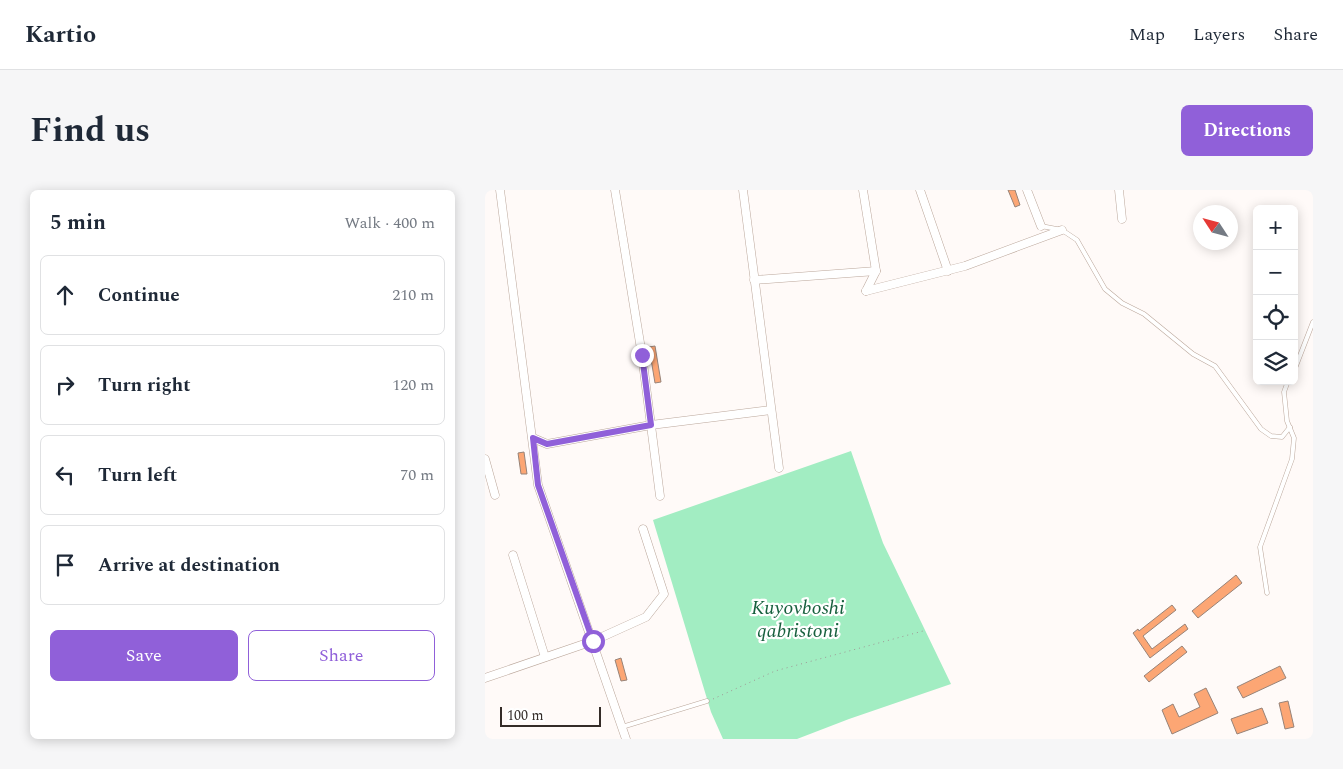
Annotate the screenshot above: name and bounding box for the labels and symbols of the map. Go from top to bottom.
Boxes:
north arrow [1193,205,1238,250]
route end [631,344,654,367]
park label: Kuyovboshi qabristoni [751,593,845,646]
route start [582,630,605,653]
scale bar [500,704,601,727]

